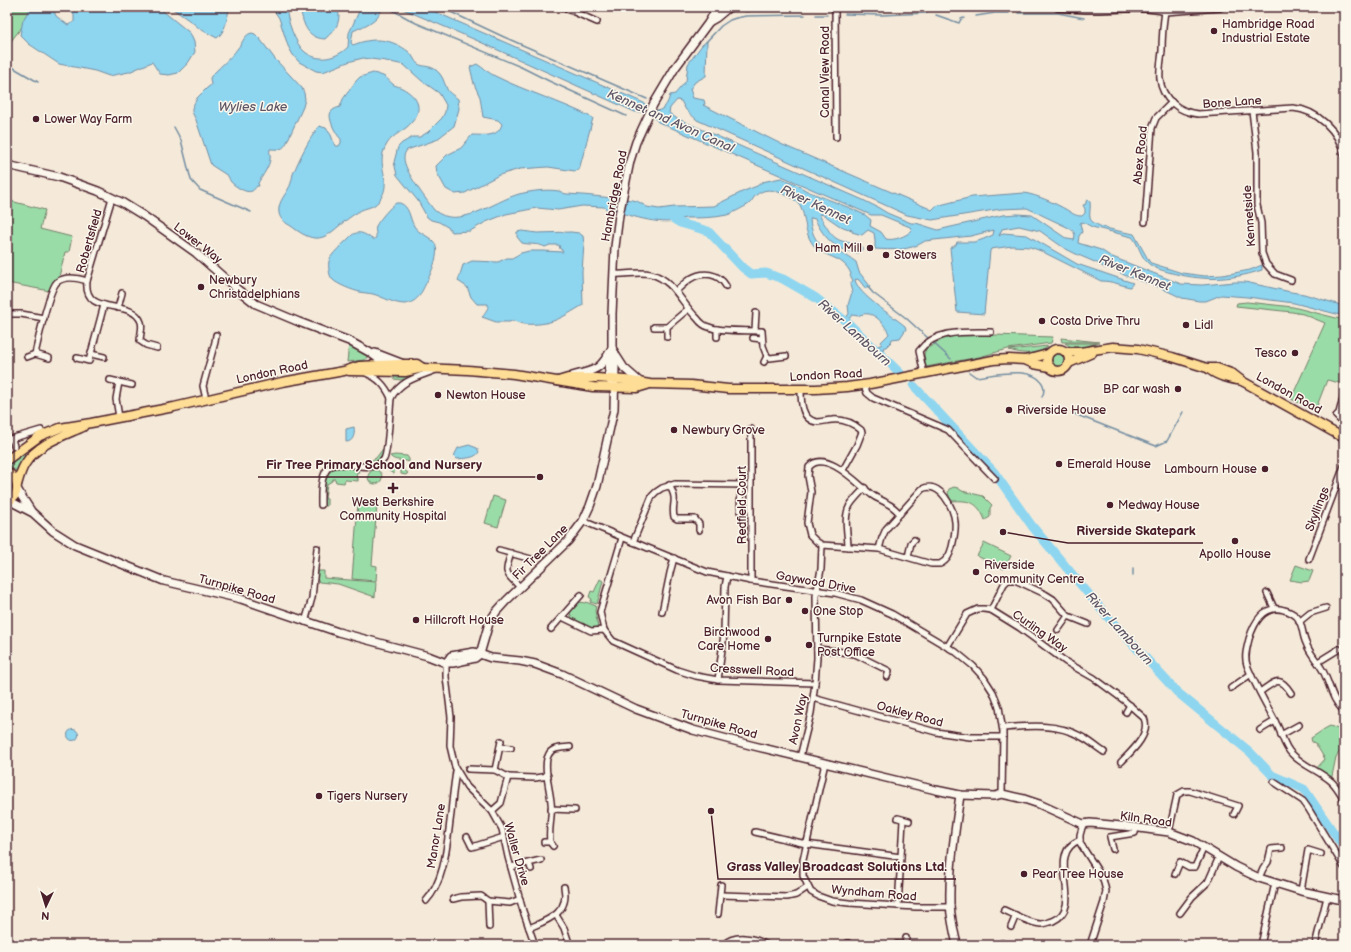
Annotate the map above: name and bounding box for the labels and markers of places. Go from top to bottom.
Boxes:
place label: Hambridge Road Industrial Estate [1222,17,1315,46]
marker: Hambridge Road Industrial Estate [1209,26,1219,36]
place label: Lower Way Farm [44,112,132,127]
marker: Lower Way Farm [31,114,41,124]
place label: Ham Mill [815,241,862,256]
marker: Ham Mill [865,243,875,253]
place label: Stowers [894,248,937,263]
marker: Stowers [881,250,891,260]
place label: Newbury Christadelphians [209,273,300,302]
marker: Newbury Christadelphians [196,282,206,292]
place label: Costa Drive Thru [1050,314,1140,329]
marker: Costa Drive Thru [1037,316,1047,326]
place label: Lidl [1194,318,1213,333]
marker: Lidl [1181,320,1191,330]
place label: Tesco [1255,346,1287,361]
marker: Tesco [1290,348,1300,358]
place label: BP car wash [1103,382,1170,397]
marker: BP car wash [1173,384,1183,394]
place label: Newton House [446,388,526,403]
marker: Newton House [433,390,443,400]
place label: Riverside House [1017,403,1106,418]
marker: Riverside House [1004,405,1014,415]
place label: Newbury Grove [682,423,765,438]
marker: Newbury Grove [669,425,679,435]
callout: Fir Tree Primary School and Nursery [258,452,490,477]
place label: Emerald House [1067,457,1151,472]
marker: Emerald House [1054,459,1064,469]
place label: Lambourn House [1164,462,1257,477]
marker: Lambourn House [1260,464,1270,474]
marker: West Berkshire Community Hospital [387,482,399,494]
place label: West Berkshire Community Hospital [339,495,447,524]
place label: Medway House [1118,498,1200,513]
marker: Medway House [1105,500,1115,510]
callout: Riverside Skatepark [1068,518,1203,543]
marker: Apollo House [1230,536,1240,546]
place label: Apollo House [1199,547,1271,562]
place label: Riverside Community Centre [984,558,1084,587]
marker: Riverside Community Centre [971,567,981,577]
place label: Avon Fish Bar [706,593,782,608]
marker: Avon Fish Bar [784,595,794,605]
place label: One Stop [813,604,863,619]
marker: One Stop [800,606,810,616]
place label: Hillcroft House [424,613,504,628]
marker: Hillcroft House [411,615,421,625]
place label: Birchwood Care Home [698,625,760,654]
place label: Turnpike Estate Post Office [817,631,901,660]
marker: Birchwood Care Home [763,634,773,644]
marker: Turnpike Estate Post Office [804,640,814,650]
place label: Tigers Nursery [327,789,408,804]
marker: Tigers Nursery [314,791,324,801]
callout: Grass Valley Broadcast Solutions Ltd. [718,854,956,879]
place label: Pear Tree House [1032,867,1124,882]
marker: Pear Tree House [1019,869,1029,879]

